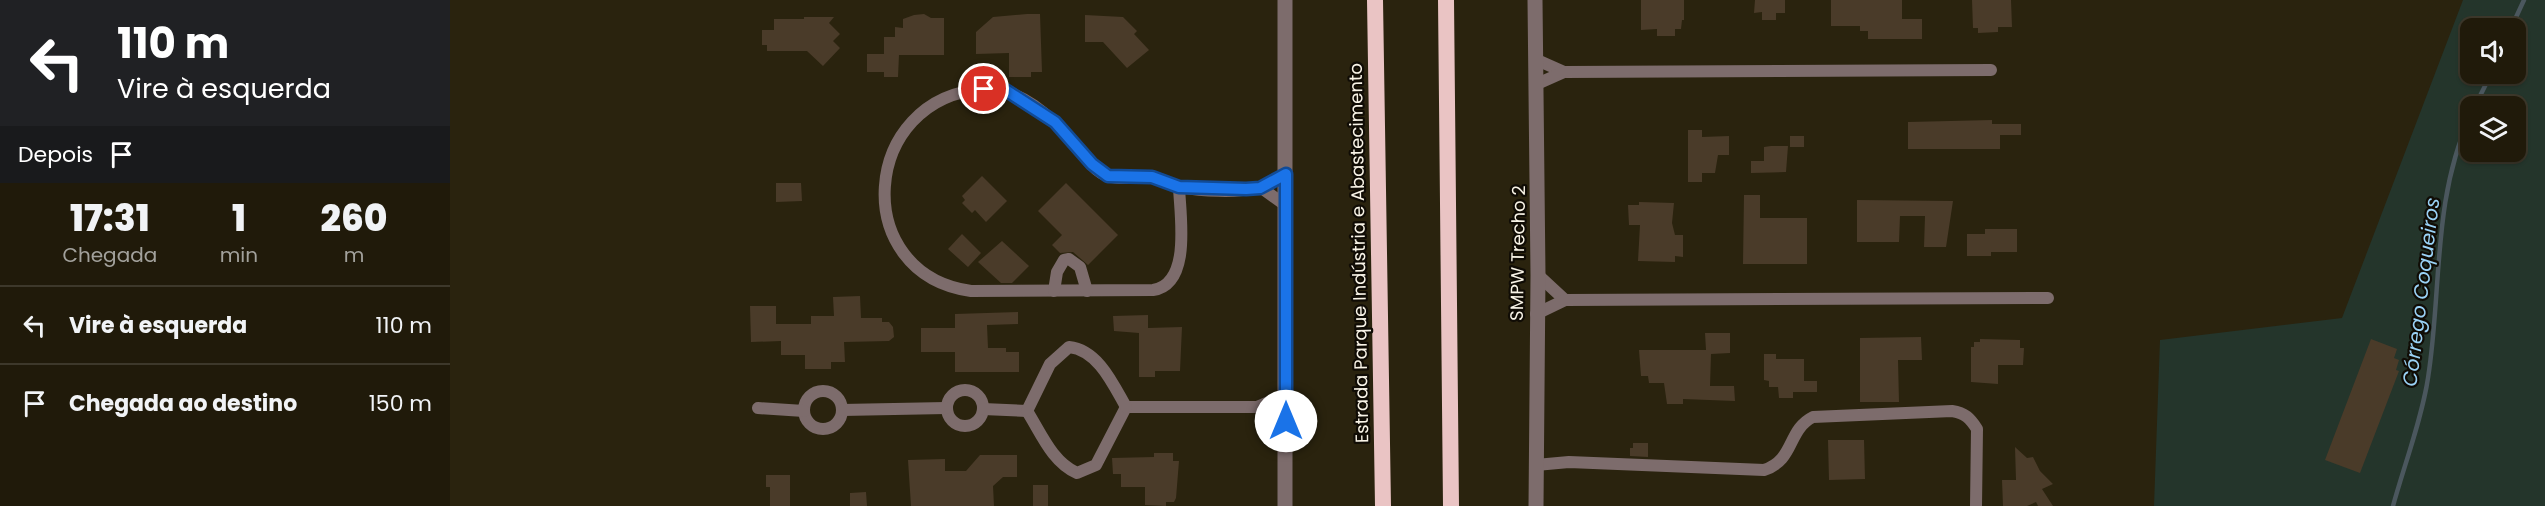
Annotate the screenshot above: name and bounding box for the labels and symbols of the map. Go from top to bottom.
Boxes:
pin [958,63,1009,114]
street label: Estrada Parque Indústria e Abastecimento [1343,63,1374,443]
street label: SMPW Trecho 2 [1504,185,1531,321]
water label: Córrego Coqueiros [2396,196,2446,388]
position arrow [1254,389,1318,453]

